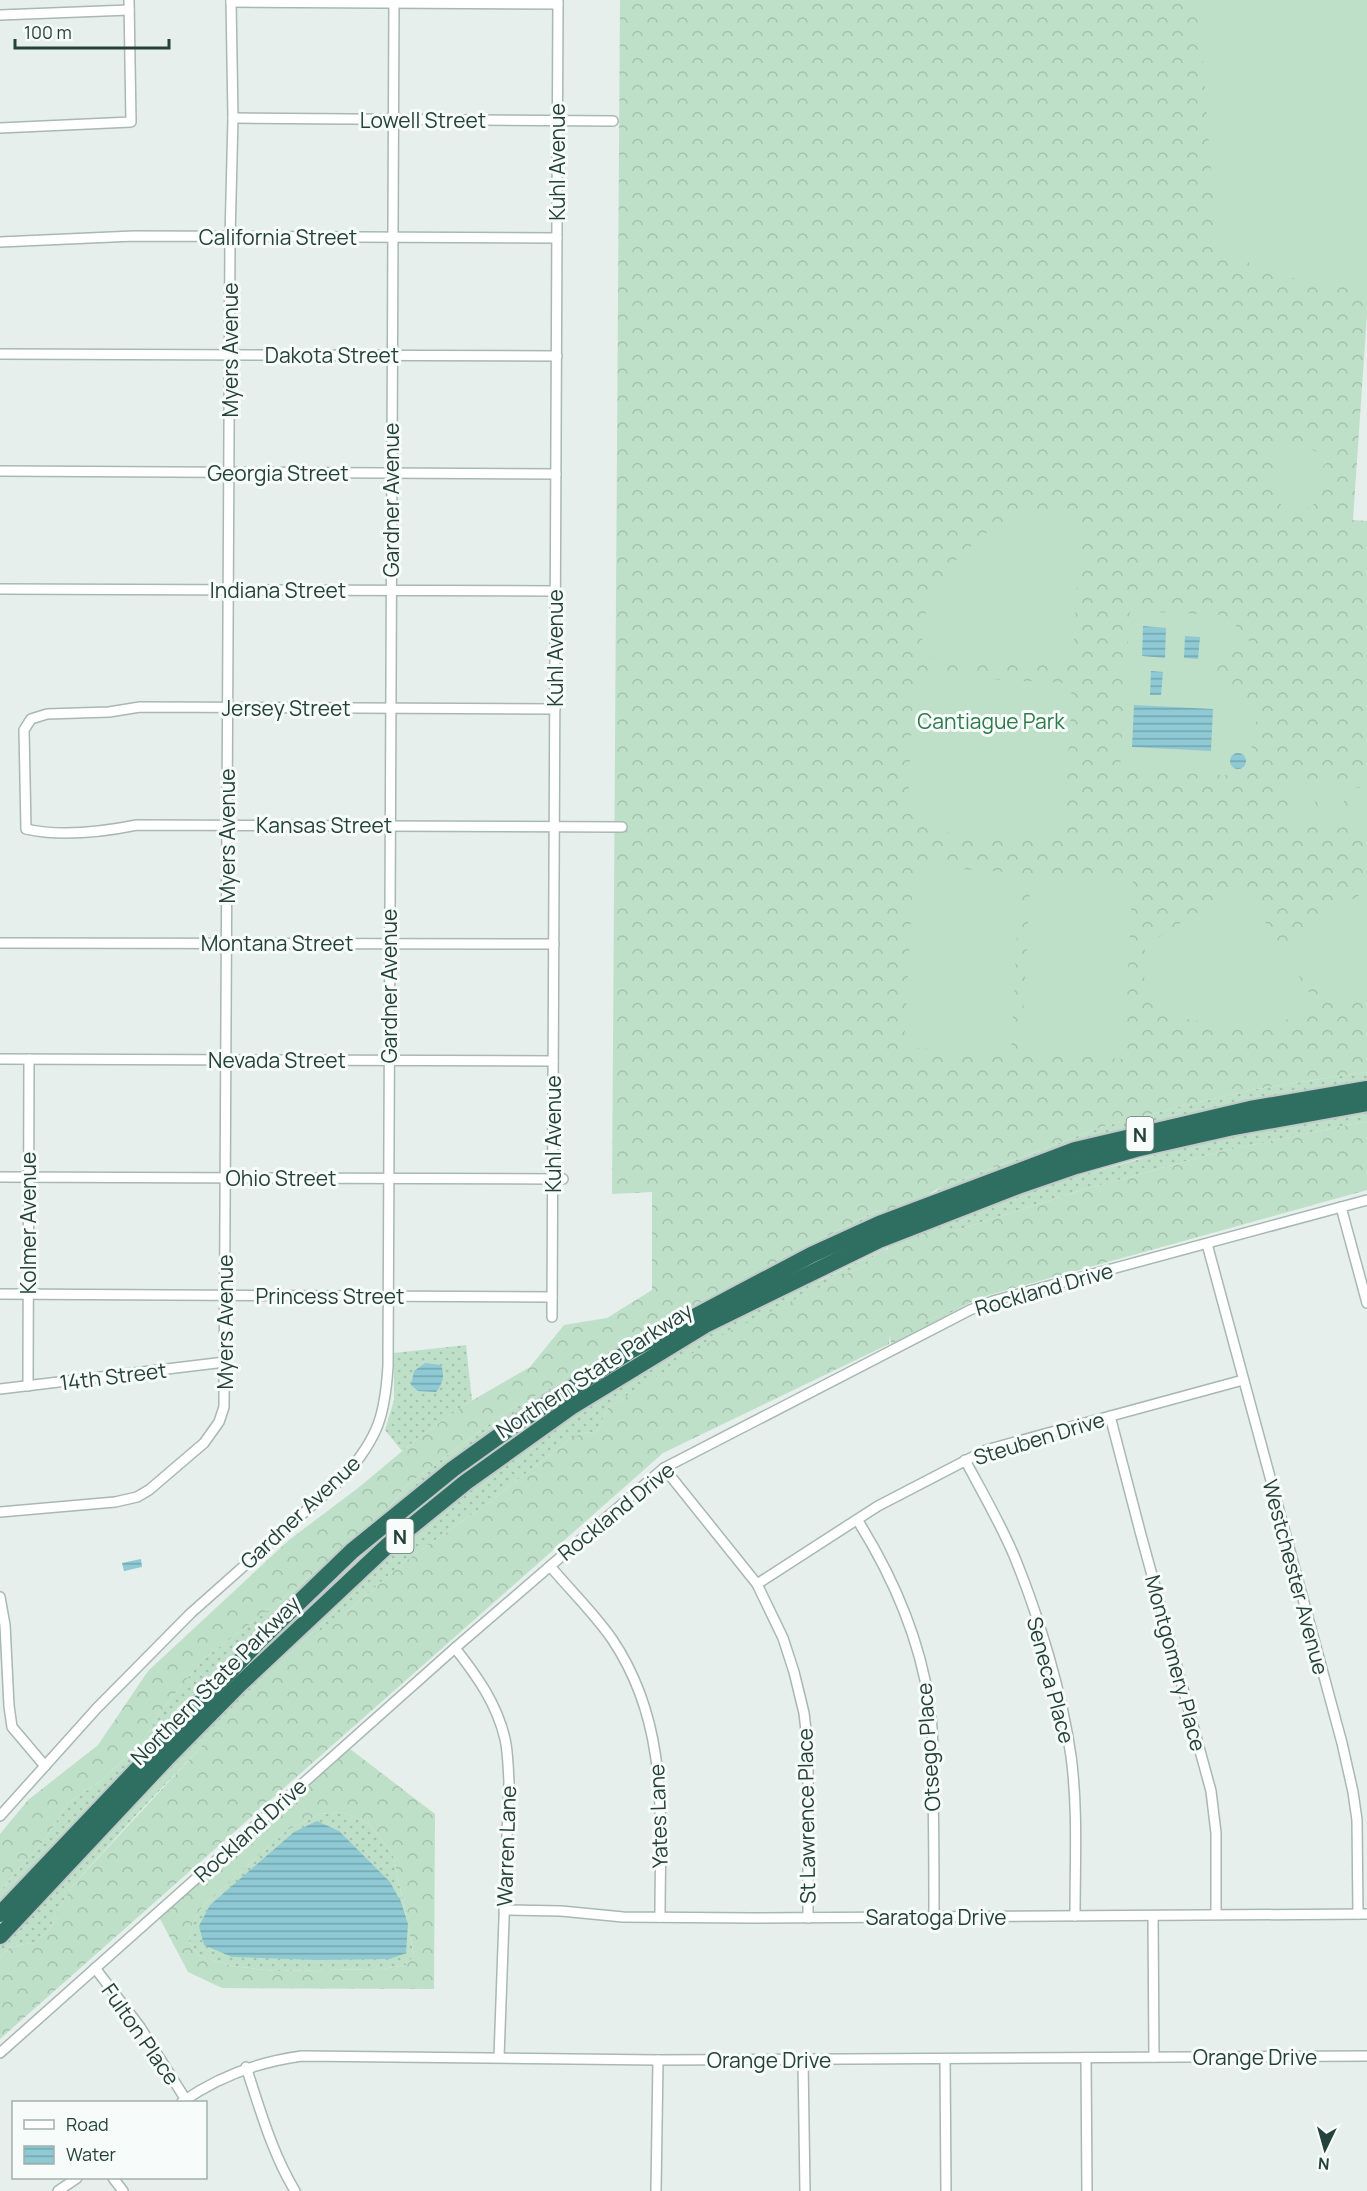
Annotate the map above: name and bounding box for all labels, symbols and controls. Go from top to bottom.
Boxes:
scale bar [15,12,170,50]
text: 100 m [24,20,72,44]
street label: Kuhl Avenue [543,103,571,221]
street label: Lowell Street [360,106,486,134]
street label: California Street [199,223,357,251]
street label: Myers Avenue [216,283,244,417]
street label: Dakota Street [265,341,399,369]
street label: Gardner Avenue [377,423,405,577]
street label: Georgia Street [207,459,349,487]
street label: Indiana Street [210,576,346,604]
street label: Kuhl Avenue [541,589,569,707]
street label: Jersey Street [221,694,351,722]
park label: Cantiague Park [917,707,1065,735]
street label: Myers Avenue [213,769,241,903]
street label: Kansas Street [256,811,392,839]
street label: Gardner Avenue [375,909,403,1063]
street label: Montana Street [201,929,353,957]
street label: Nevada Street [208,1046,346,1074]
street label: Kuhl Avenue [539,1075,567,1193]
road number: N [1126,1117,1154,1151]
street label: Kolmer Avenue [14,1152,42,1294]
street label: Ohio Street [226,1164,336,1192]
street label: Myers Avenue [211,1255,239,1389]
street label: Rockland Drive [972,1256,1116,1322]
street label: Princess Street [255,1282,405,1310]
street label: Northern State Parkway [490,1296,698,1444]
street label: 14th Street [58,1356,168,1396]
street label: Steuben Drive [970,1405,1108,1471]
street label: Gardner Avenue [234,1449,366,1575]
street label: Rockland Drive [552,1455,680,1567]
street label: Westchester Avenue [1256,1476,1336,1678]
road number: N [386,1519,414,1553]
street label: Montgomery Place [1139,1572,1213,1754]
street label: Northern State Parkway [124,1589,306,1771]
street label: Seneca Place [1021,1614,1081,1746]
street label: Otsego Place [910,1682,946,1812]
street label: St Lawrence Place [790,1728,822,1904]
street label: Yates Lane [642,1763,674,1869]
street label: Rockland Drive [188,1772,312,1888]
street label: Warren Lane [490,1785,522,1907]
street label: Saratoga Drive [865,1903,1007,1931]
street label: Fulton Place [96,1978,186,2090]
street label: Orange Drive [1193,2043,1317,2071]
street label: Orange Drive [707,2046,831,2074]
legend [12,2101,207,2179]
text: Road [66,2112,109,2136]
north arrow [1295,2119,1355,2179]
text: Water [66,2142,116,2166]
text: N [1317,2152,1330,2175]

